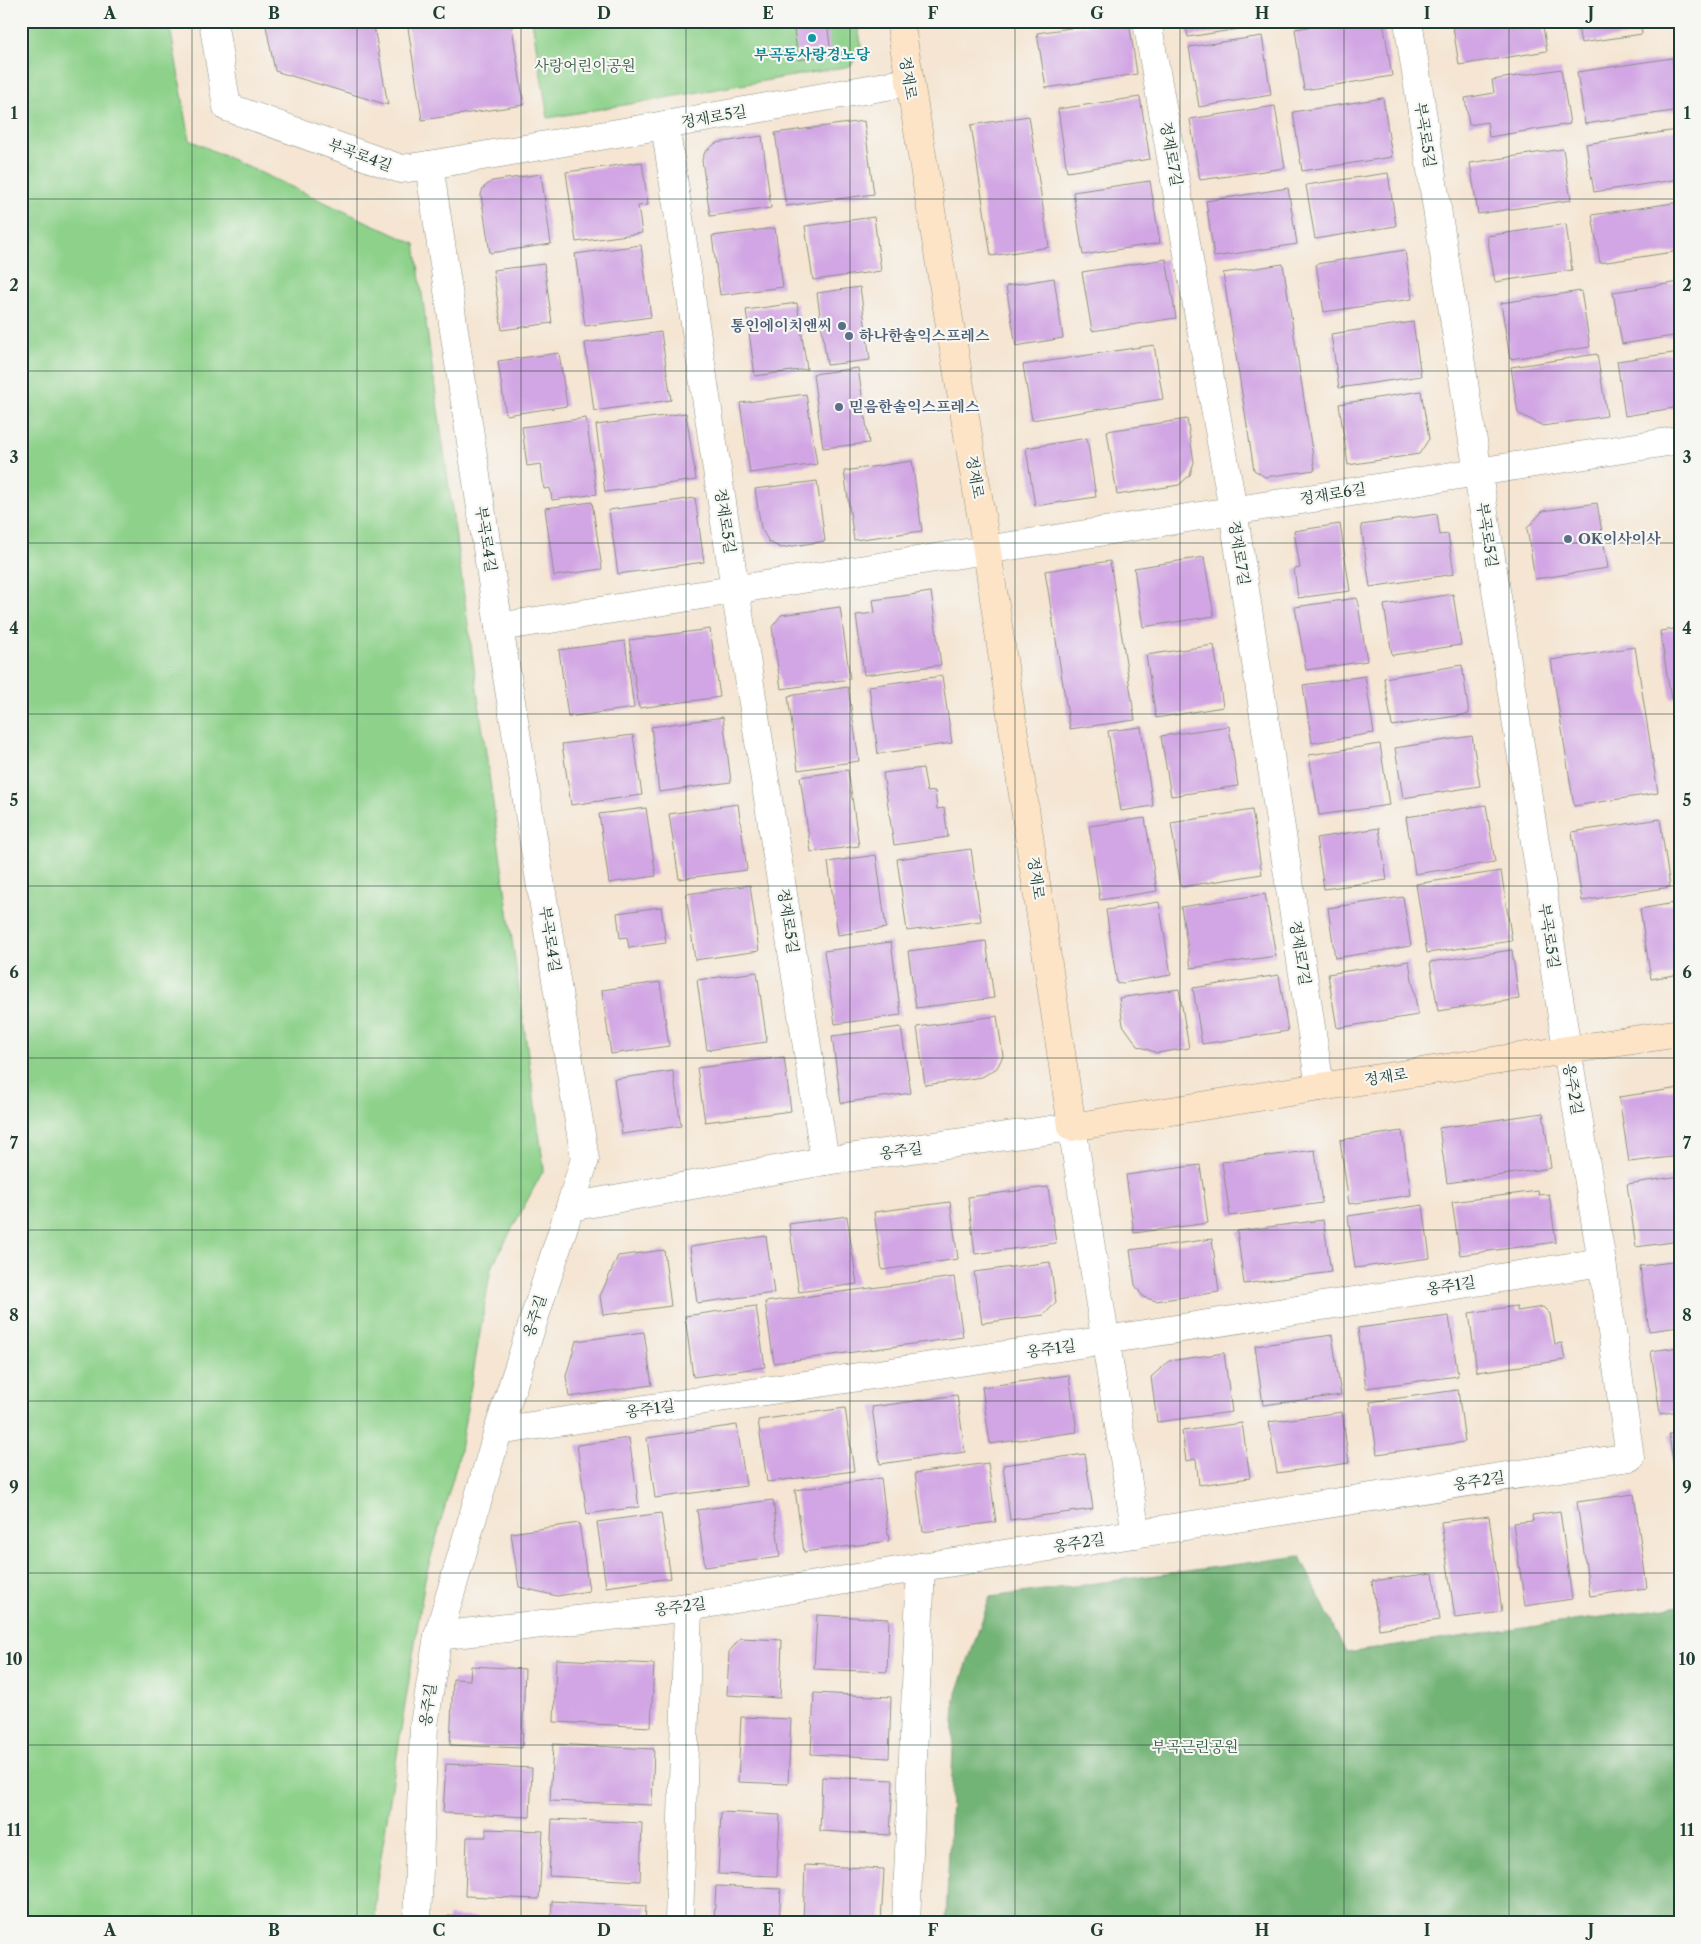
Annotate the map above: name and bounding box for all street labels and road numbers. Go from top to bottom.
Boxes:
street label: 정재로 [896,55,921,101]
street label: 정재로5길 [680,101,748,132]
street label: 부곡로5길 [1411,101,1440,169]
street label: 정재로7길 [1156,120,1187,188]
street label: 부곡로4길 [326,134,395,175]
street label: 정재로 [962,454,989,500]
street label: 정재로6길 [1298,479,1367,508]
street label: 정재로5길 [711,487,740,555]
street label: 부곡로5길 [1473,501,1502,569]
street label: 부곡로4길 [472,505,501,573]
street label: 정재로7길 [1225,519,1254,587]
street label: 정재로 [1024,855,1049,901]
street label: 정재로5길 [774,887,803,955]
street label: 부곡로5길 [1535,902,1564,970]
street label: 부곡로4길 [536,905,565,973]
street label: 정재로7길 [1286,919,1315,987]
street label: 옹주2길 [1560,1062,1587,1116]
street label: 정재로 [1363,1064,1409,1089]
street label: 옹주길 [878,1138,924,1163]
street label: 옹주1길 [1425,1272,1477,1299]
street label: 옹주길 [519,1292,550,1339]
street label: 옹주1길 [1025,1336,1077,1361]
street label: 옹주1길 [624,1396,676,1421]
street label: 옹주2길 [1452,1467,1506,1494]
street label: 옹주2길 [1052,1529,1106,1556]
street label: 옹주2길 [653,1593,707,1620]
street label: 옹주길 [415,1682,440,1728]

